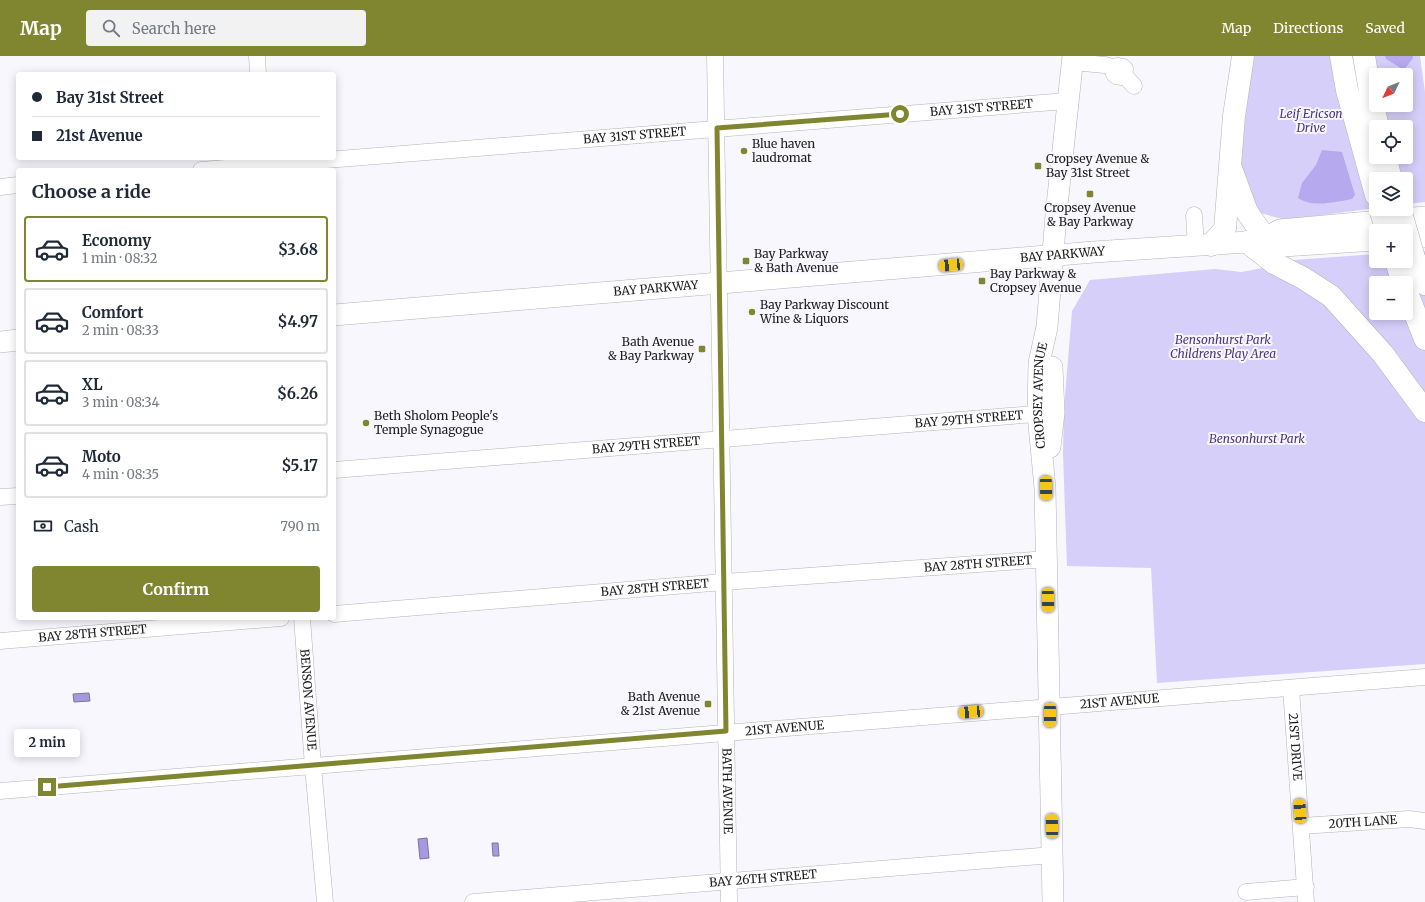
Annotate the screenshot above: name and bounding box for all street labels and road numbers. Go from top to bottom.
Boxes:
street label: BAY 31ST STREET [929,96,1034,119]
street label: BAY 31ST STREET [582,123,687,147]
street label: BAY PARKWAY [1019,243,1106,265]
street label: BAY PARKWAY [613,277,699,299]
street label: CROPSEY AVENUE [1030,341,1050,449]
street label: BAY 29TH STREET [914,407,1024,431]
street label: BAY 29TH STREET [591,433,701,456]
street label: BAY 28TH STREET [923,552,1033,575]
street label: BAY 28TH STREET [600,575,710,599]
street label: BAY 28TH STREET [38,621,148,645]
street label: BENSON AVENUE [297,648,320,751]
street label: 21ST AVENUE [1079,690,1160,712]
street label: 21ST DRIVE [1286,713,1306,782]
street label: 21ST AVENUE [744,717,825,738]
street label: BATH AVENUE [719,748,736,834]
street label: 20TH LANE [1328,812,1398,831]
street label: BAY 26TH STREET [709,866,818,890]

